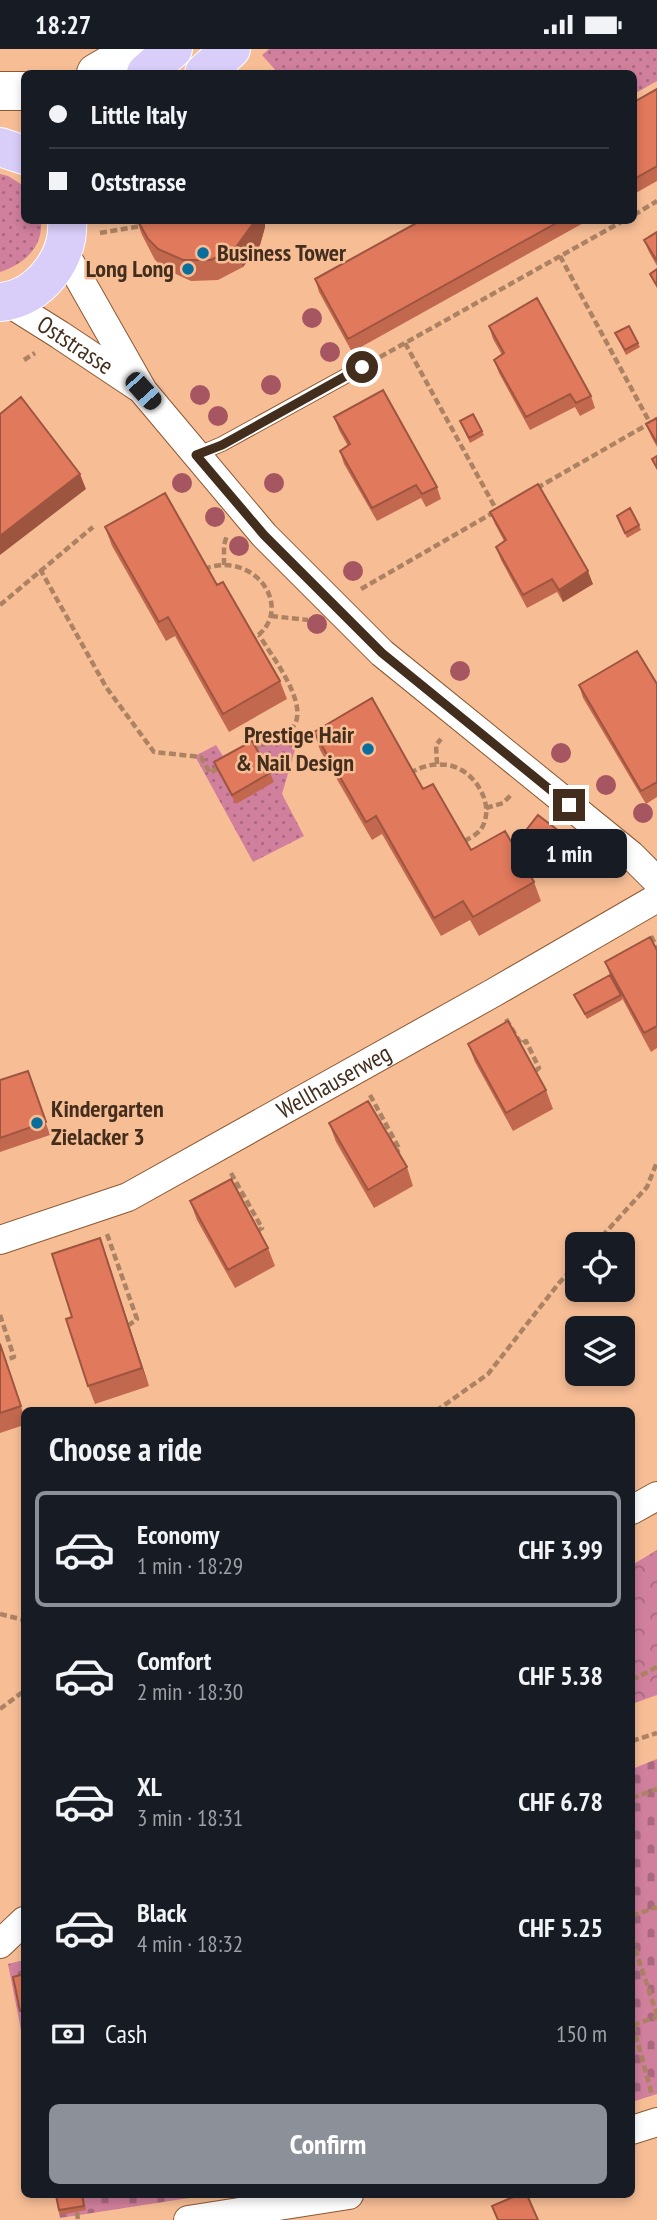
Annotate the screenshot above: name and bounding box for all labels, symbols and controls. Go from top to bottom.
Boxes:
text: 18:27 [35,8,91,41]
text: Little Italy [91,98,187,131]
text: Oststrasse [91,165,186,198]
place label: Business Tower [217,237,347,268]
marker: Business Tower [195,245,211,261]
place label: Long Long [86,253,174,284]
marker: Long Long [180,261,196,277]
street label: Oststrasse [31,309,119,381]
route start [346,351,378,383]
car [122,368,165,414]
place label: Prestige Hair & Nail Design [236,719,355,778]
marker: Prestige Hair & Nail Design [360,741,376,757]
route end [553,789,585,821]
callout: 1 min [511,829,627,879]
text: 1 min [546,839,592,868]
street label: Wellhauserweg [271,1037,396,1126]
place label: Kindergarten Zielacker 3 [51,1093,164,1152]
marker: Kindergarten Zielacker 3 [29,1115,45,1131]
map controls [565,1232,635,1386]
button: locate [565,1232,635,1302]
button: layers [565,1316,635,1386]
text: Choose a ride [49,1428,202,1470]
icon: car [53,1518,116,1581]
text: Economy [137,1518,219,1551]
text: CHF 3.99 [518,1533,603,1566]
text: 1 min · 18:29 [137,1551,243,1580]
icon: car [53,1644,116,1707]
text: Comfort [137,1644,211,1677]
text: CHF 5.38 [518,1659,603,1692]
text: 2 min · 18:30 [137,1677,243,1706]
icon: car [53,1770,116,1833]
text: XL [137,1770,162,1803]
text: CHF 6.78 [518,1785,603,1818]
text: 3 min · 18:31 [137,1803,243,1832]
icon: car [53,1896,116,1959]
text: Black [137,1896,187,1929]
text: CHF 5.25 [518,1911,603,1944]
text: 4 min · 18:32 [137,1929,243,1958]
icon: cash [49,2015,87,2053]
text: Cash [105,2017,147,2050]
text: 150 m [556,2019,607,2048]
button: Confirm [49,2104,607,2184]

